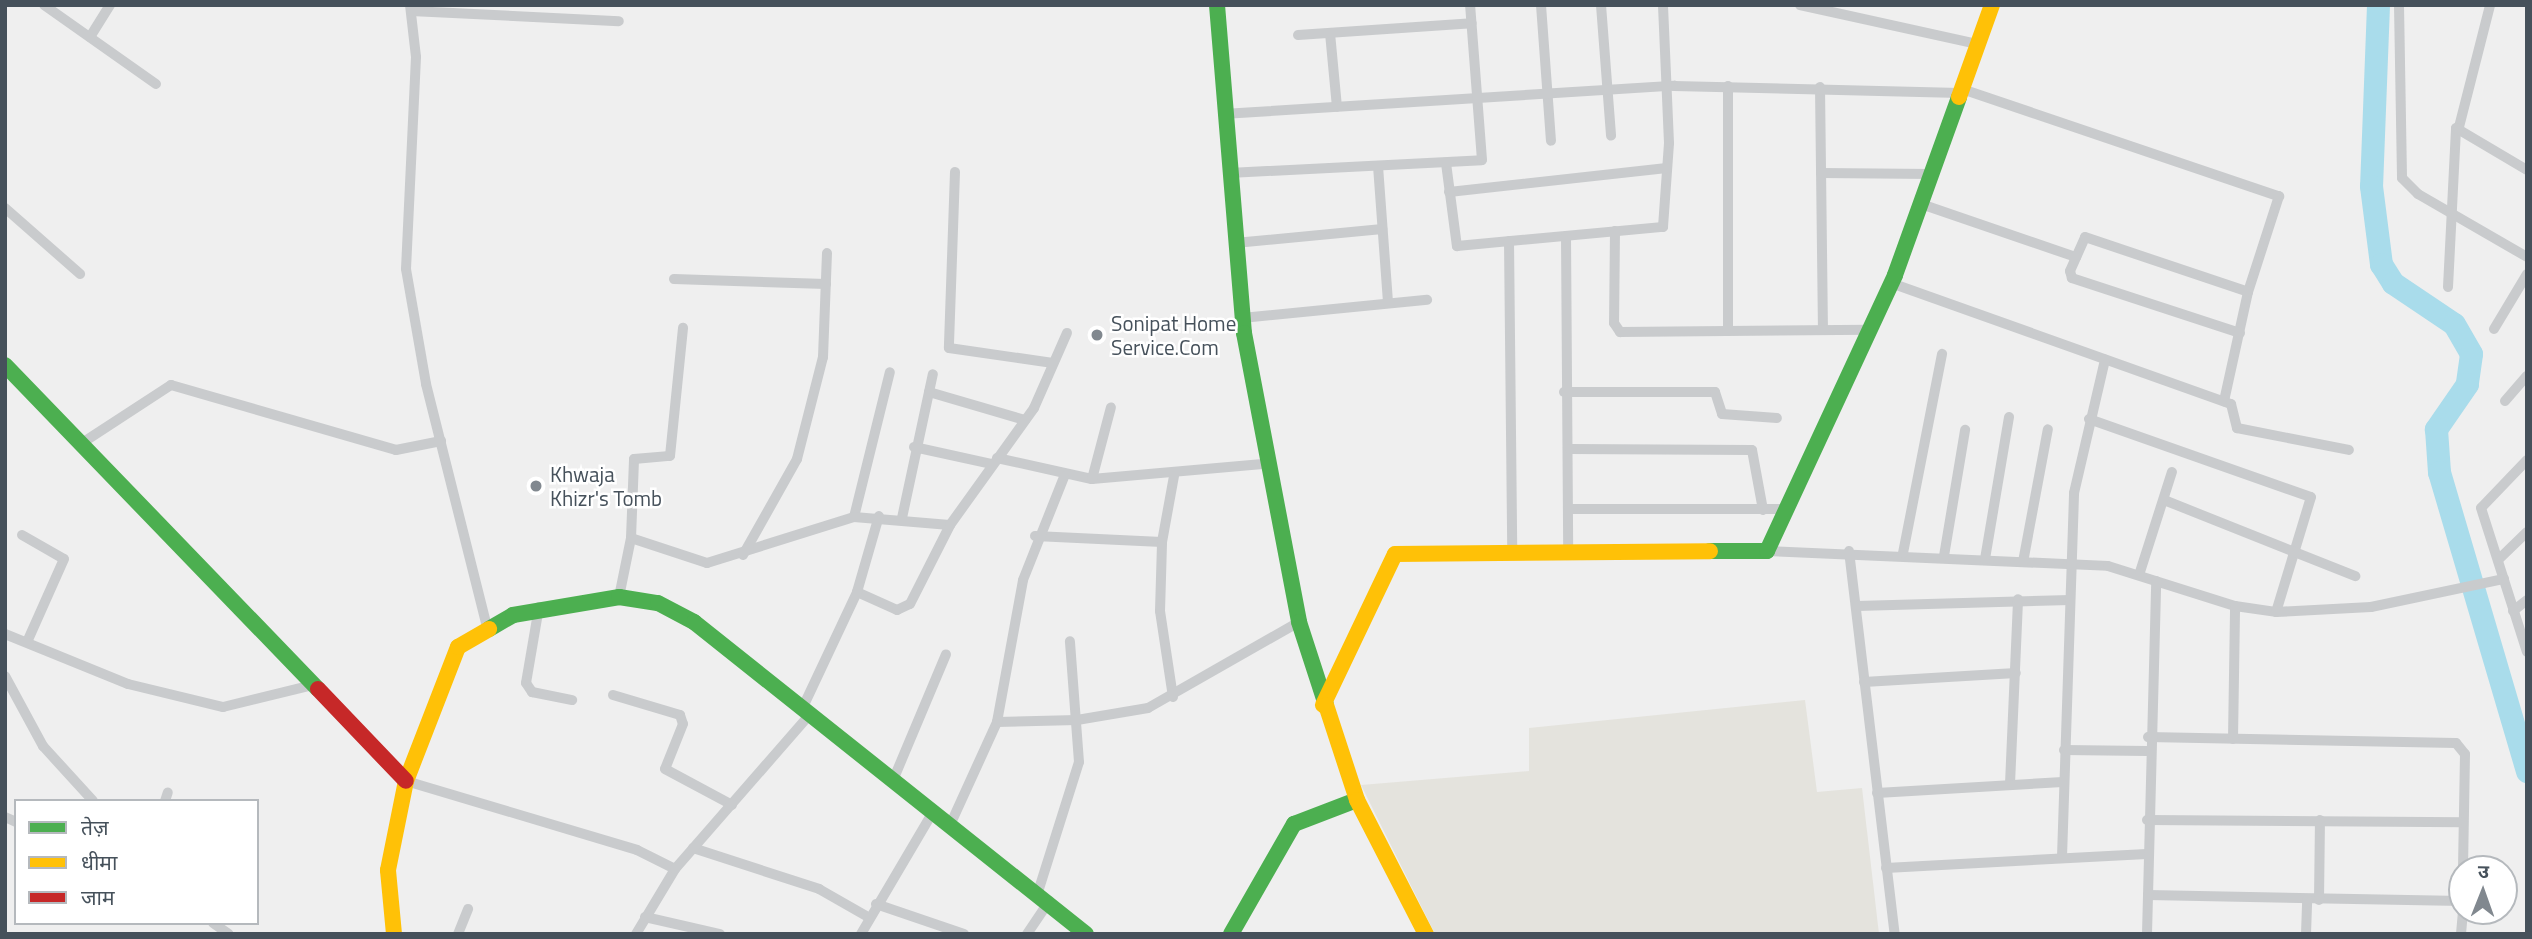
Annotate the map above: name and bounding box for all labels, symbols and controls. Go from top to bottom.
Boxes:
place label: Sonipat Home Service.Com [1111,310,1236,360]
marker: Sonipat Home Service.Com [1089,327,1105,343]
place label: Khwaja Khizr's Tomb [550,461,662,511]
marker: Khwaja Khizr's Tomb [528,478,544,494]
legend [14,799,259,925]
text: तेज़ [81,811,109,843]
text: धीमा [81,846,117,878]
north arrow [2448,855,2518,925]
text: उ [2478,856,2489,885]
text: जाम [81,881,115,913]

